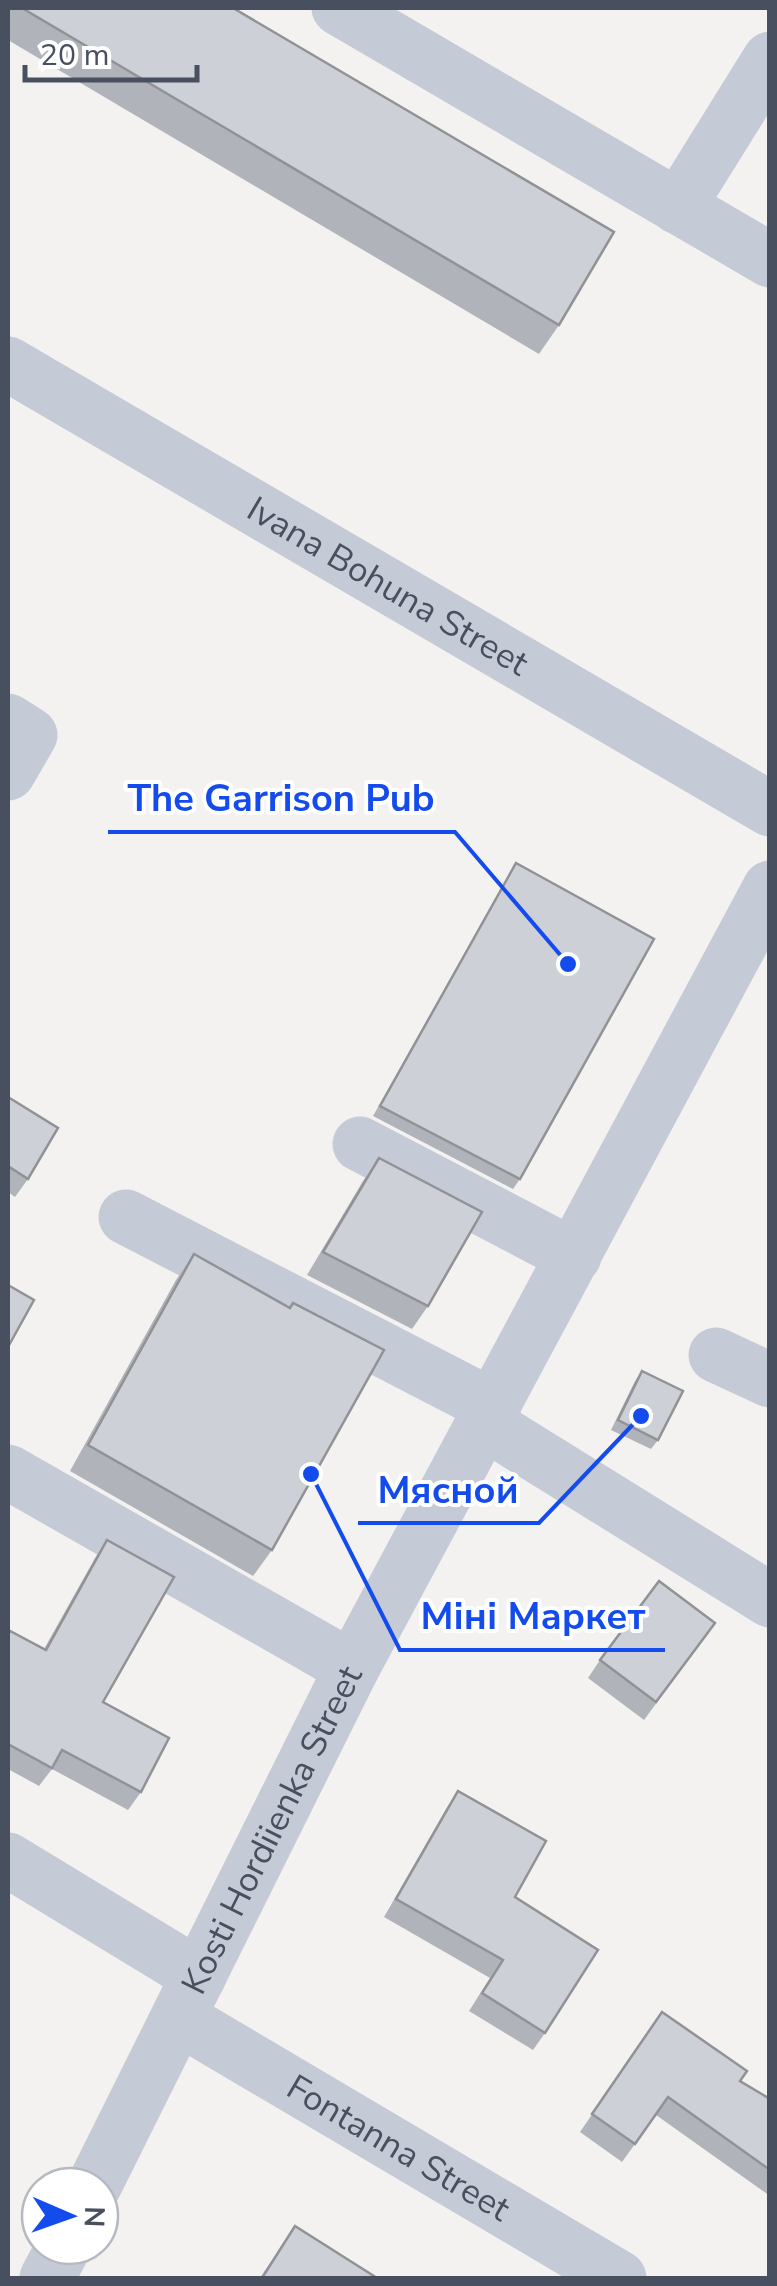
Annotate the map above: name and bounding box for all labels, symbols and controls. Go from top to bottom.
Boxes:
scale bar [25,20,198,82]
text: 20 m [40,35,109,76]
street label: Ivana Bohuna Street [238,486,538,687]
callout: The Garrison Pub [108,764,455,832]
text: The Garrison Pub [127,773,435,824]
callout: Мясной [358,1455,539,1523]
text: Мясной [377,1465,519,1516]
callout: Міні Маркет [400,1582,665,1650]
text: Міні Маркет [421,1591,645,1642]
street label: Kosti Hordiienka Street [170,1657,374,2002]
street label: Fontanna Street [278,2064,519,2233]
north arrow [20,2166,120,2266]
text: N [75,2206,113,2228]

